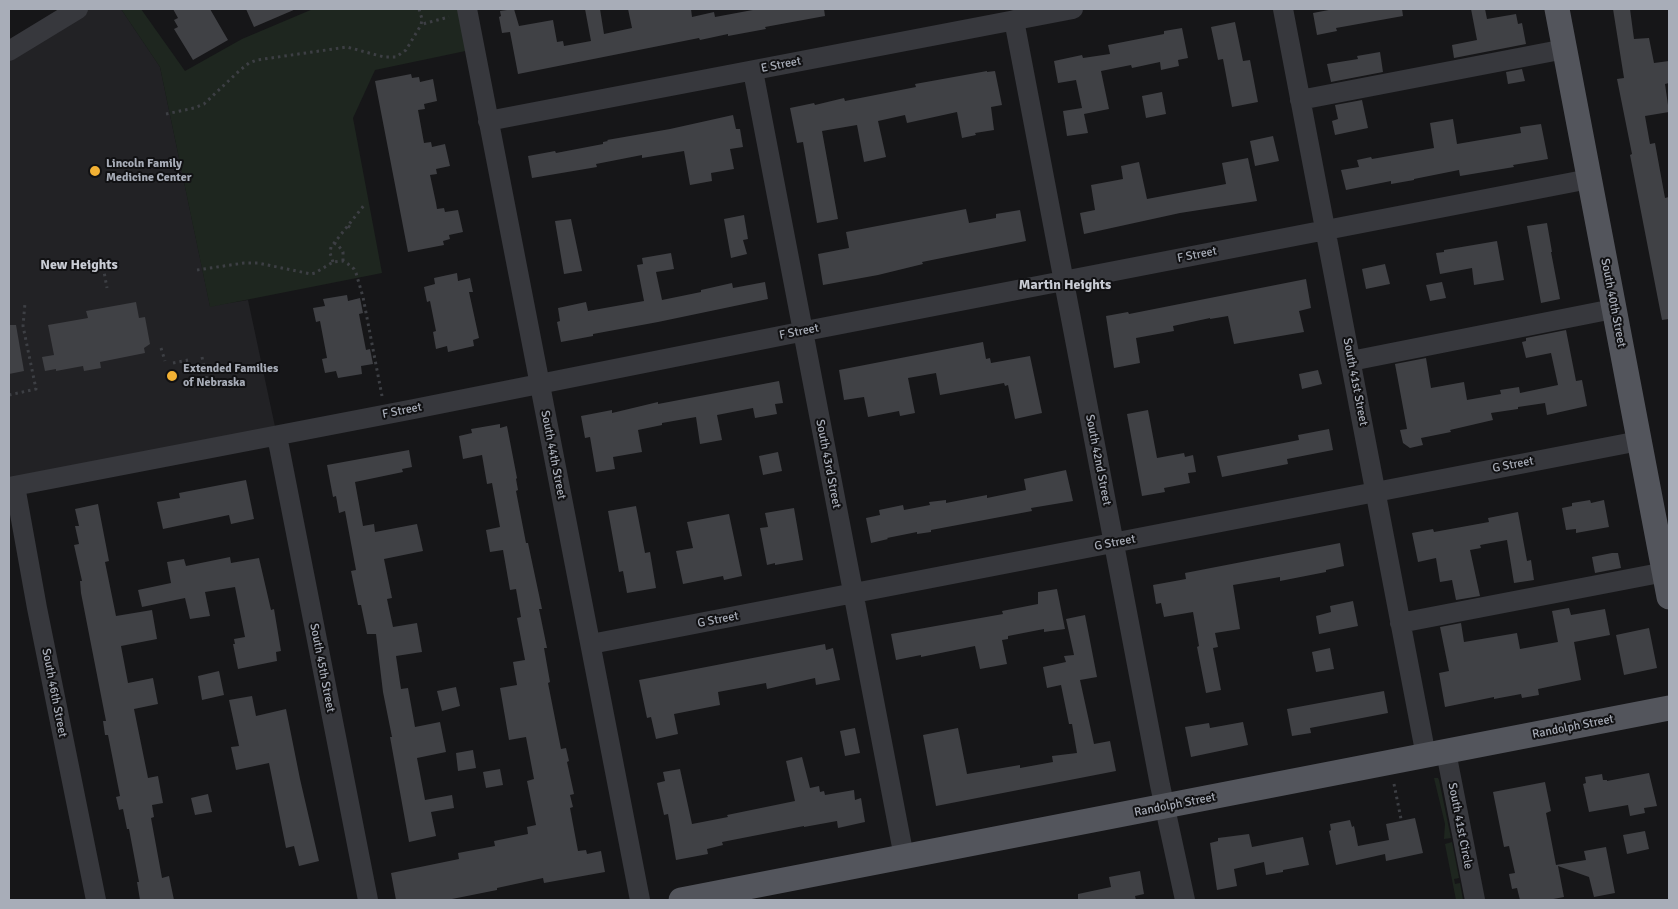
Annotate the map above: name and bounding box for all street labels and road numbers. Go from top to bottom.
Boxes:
street label: E Street [760,54,802,76]
street label: F Street [1176,244,1218,266]
street label: South 40th Street [1597,257,1629,349]
street label: F Street [778,321,820,343]
street label: South 41st Street [1339,337,1371,427]
street label: F Street [381,400,423,422]
street label: South 44th Street [537,409,569,501]
street label: South 42nd Street [1082,413,1114,507]
street label: South 43rd Street [812,418,844,510]
street label: G Street [1491,454,1535,476]
street label: G Street [1093,532,1137,554]
street label: G Street [696,609,740,631]
street label: South 45th Street [306,622,338,714]
street label: South 46th Street [38,647,70,739]
street label: Randolph Street [1531,712,1615,742]
street label: South 41st Circle [1445,782,1475,870]
street label: Randolph Street [1133,790,1217,820]

